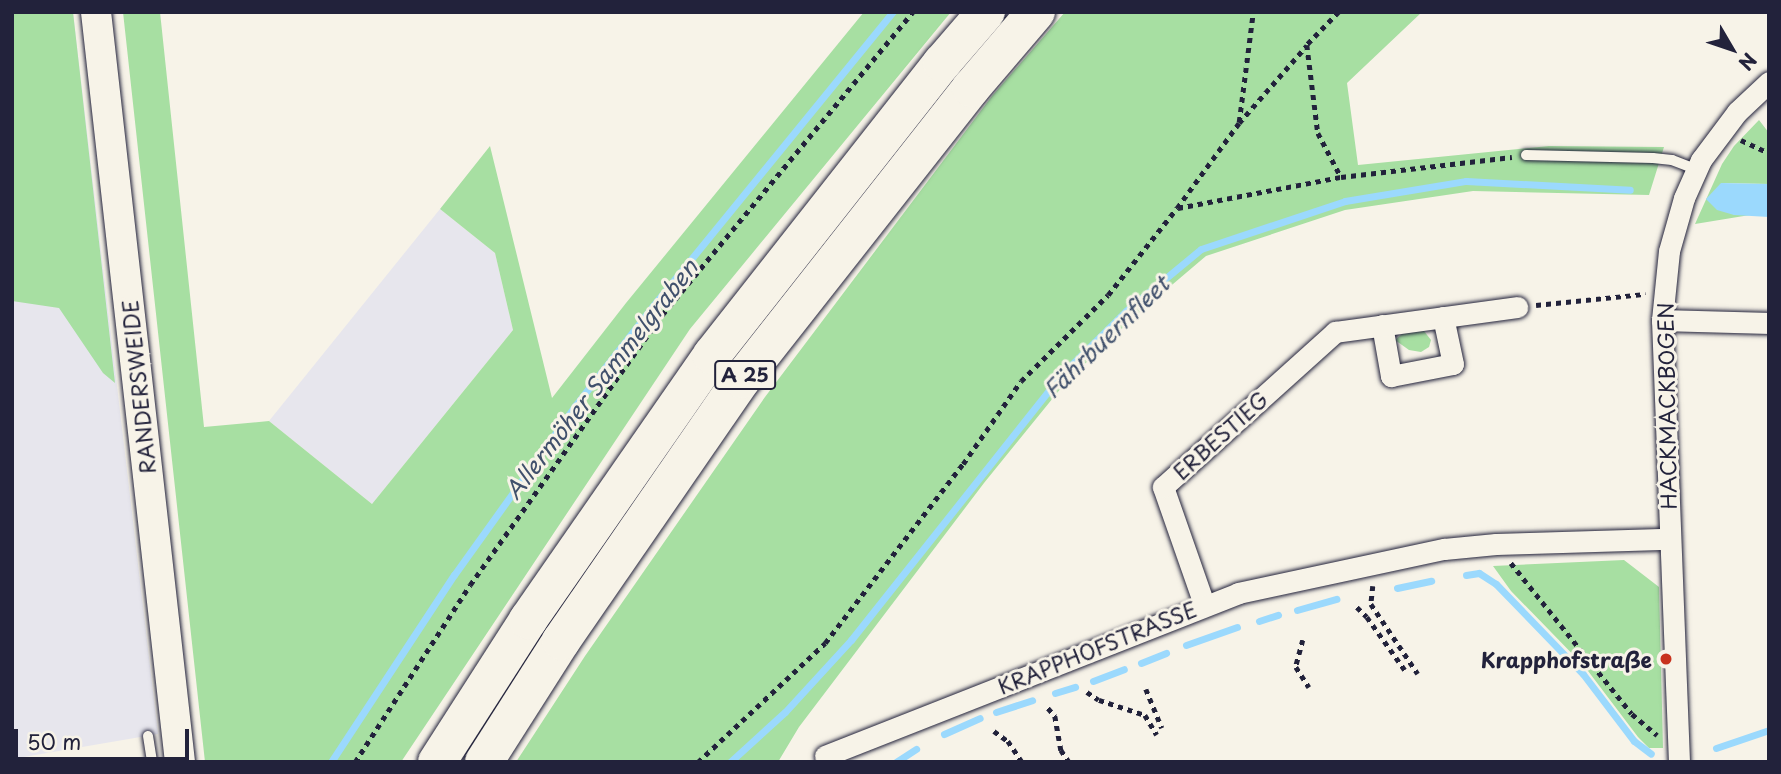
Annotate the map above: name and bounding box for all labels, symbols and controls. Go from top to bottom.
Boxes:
north arrow [1697,14,1767,84]
text: N [1733,48,1764,77]
water label: Allermöher Sammelgraben [499,254,703,504]
water label: Fährbuernfleet [1038,270,1174,404]
street label: RANDERSWEIDE [116,299,160,475]
street label: HACKMACKBOGEN [1652,302,1680,510]
road number: A 25 [714,360,776,390]
street label: ERBESTIEG [1167,386,1273,484]
street label: KRAPPHOFSTRASSE [994,596,1200,698]
place label: Krapphofstraße [1481,646,1652,672]
marker: Krapphofstraße [1658,651,1674,667]
scale bar [18,714,192,758]
text: 50 m [27,725,81,757]

